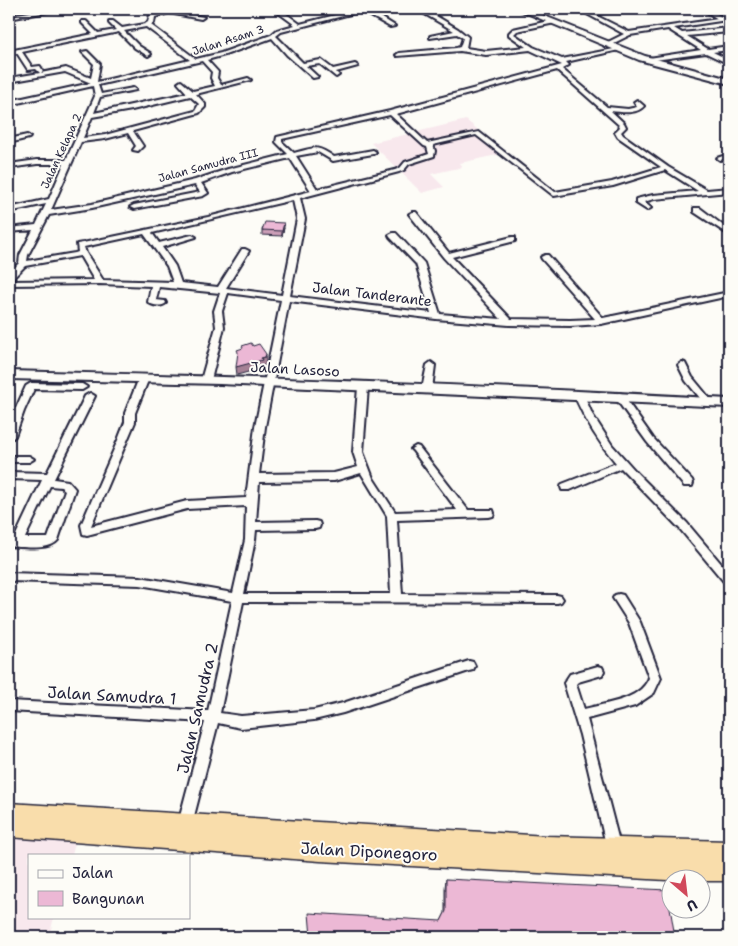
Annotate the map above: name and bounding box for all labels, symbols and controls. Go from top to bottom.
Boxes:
street label: Jalan Asam 3 [190,22,266,59]
street label: Jalan Kelapa 2 [37,111,85,191]
street label: Jalan Samudra III [157,145,260,186]
street label: Jalan Tanderante [311,278,433,310]
street label: Jalan Lasoso [250,358,340,380]
street label: Jalan Samudra 2 [172,641,223,776]
street label: Jalan Samudra 1 [47,682,177,709]
street label: Jalan Diponegoro [300,837,438,866]
legend [28,854,190,918]
text: Jalan [72,863,113,883]
north arrow [660,868,710,918]
text: Bangunan [72,889,144,909]
text: U [684,895,701,916]

